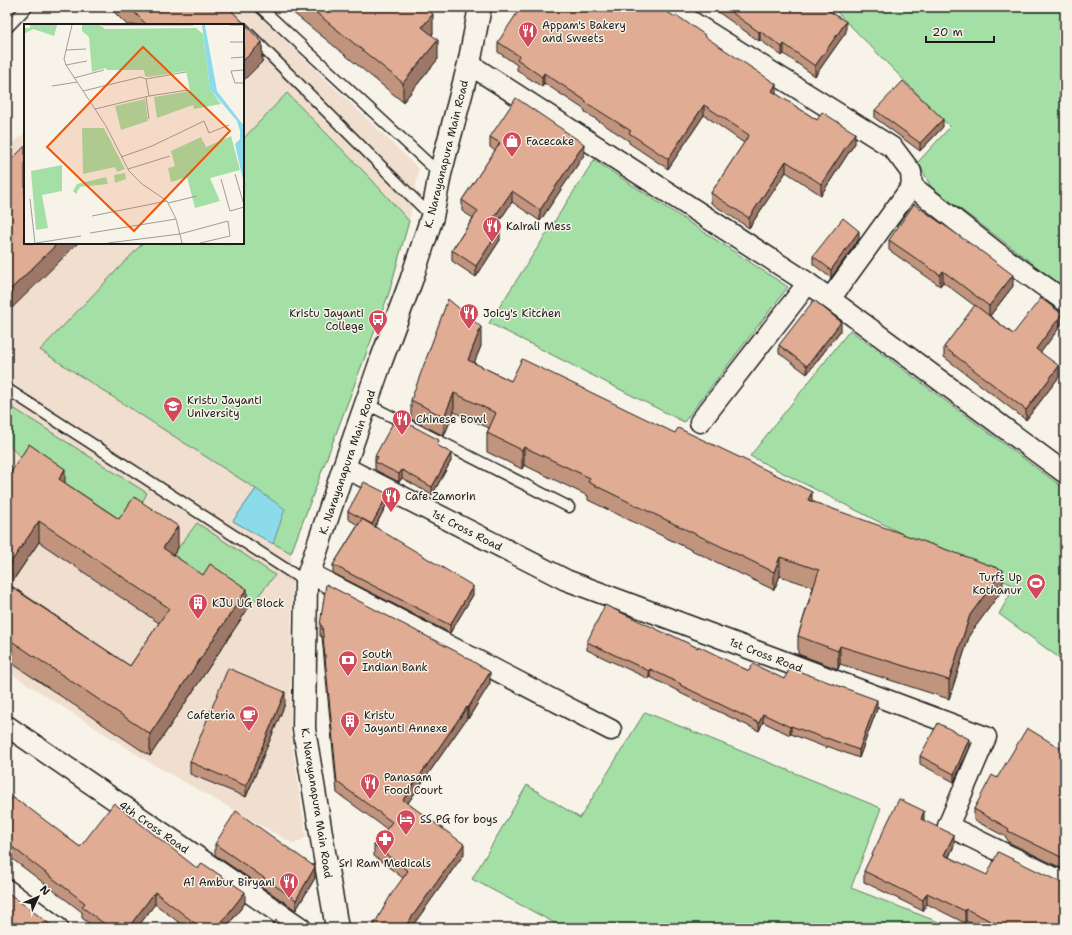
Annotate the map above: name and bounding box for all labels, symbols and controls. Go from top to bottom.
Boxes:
place label: Appam's Bakery and Sweets [542,18,626,46]
scale bar [926,18,994,44]
restaurant icon: Appam's Bakery and Sweets [517,20,539,48]
inset map [24,24,244,244]
text: 20 m [932,24,963,40]
street label: K. Narayanapura Main Road [421,78,472,230]
shop icon: Facecake [501,130,523,158]
place label: Facecake [526,134,574,149]
restaurant icon: Kairali Mess [481,215,503,243]
place label: Kairali Mess [506,219,571,234]
restaurant icon: Joicy's Kitchen [458,302,480,330]
place label: Kristu Jayanti College [289,306,364,334]
place label: Joicy's Kitchen [483,306,561,321]
bus stop icon: Kristu Jayanti College [367,308,389,336]
street label: K. Narayanapura Main Road [316,388,379,537]
place label: Kristu Jayanti University [187,393,262,421]
school or university icon: Kristu Jayanti University [162,395,184,423]
restaurant icon: Chinese Bowl [391,408,413,436]
place label: Chinese Bowl [416,412,487,427]
restaurant icon: Cafe Zamorin [380,485,402,513]
place label: Cafe Zamorin [405,489,476,504]
street label: 1st Cross Road [429,506,505,555]
place label: Turfs Up Kothanur [972,570,1022,598]
sports icon: Turfs Up Kothanur [1025,572,1047,600]
building icon: KJU UG Block [187,592,209,620]
place label: KJU UG Block [212,596,284,611]
street label: 1st Cross Road [727,635,805,676]
place label: South Indian Bank [362,647,428,675]
bank icon: South Indian Bank [337,649,359,677]
cafe icon: Cafeteria [238,704,260,732]
place label: Cafeteria [187,708,235,723]
place label: Kristu Jayanti Annexe [364,708,448,736]
building icon: Kristu Jayanti Annexe [339,710,361,738]
street label: K. Narayanapura Main Road [297,727,336,879]
place label: Panasam Food Court [384,770,443,798]
restaurant icon: Panasam Food Court [359,772,381,800]
street label: 4th Cross Road [116,798,192,857]
hotel icon: SS PG for boys [395,808,417,836]
place label: SS PG for boys [420,812,498,827]
pharmacy icon: Sri Ram Medicals [374,828,396,856]
place label: Sri Ram Medicals [339,856,431,871]
restaurant icon: A1 Ambur Biryani [278,871,300,899]
place label: A1 Ambur Biryani [183,875,275,890]
north arrow [18,877,58,917]
text: N [36,882,53,899]

